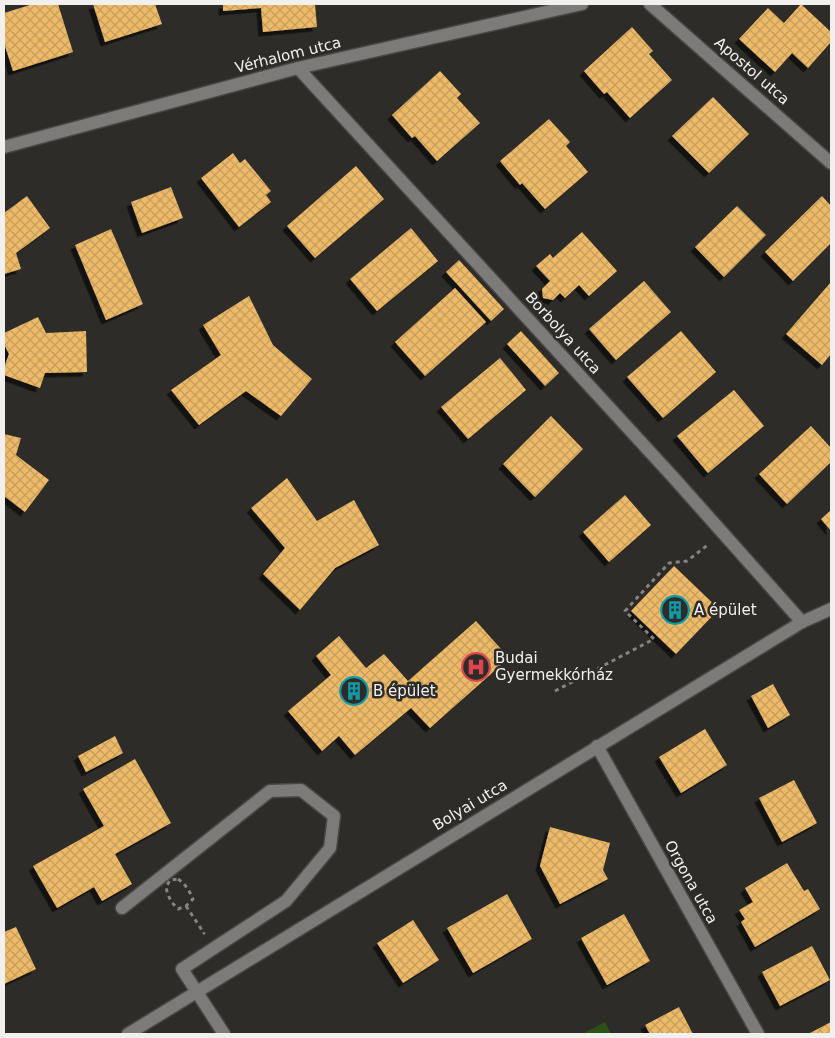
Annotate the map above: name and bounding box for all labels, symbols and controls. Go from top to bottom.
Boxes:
street label: Vérhalom utca [233,33,343,77]
street label: Apostol utca [711,34,793,108]
street label: Borbolya utca [521,288,605,378]
building icon: A épület [660,595,690,625]
place label: A épület [694,601,757,619]
place label: Budai Gyermekkórház [495,649,613,684]
hospital icon: Budai Gyermekkórház [461,652,491,682]
building icon: B épület [339,676,369,706]
place label: B épület [373,682,436,700]
street label: Bolyai utca [430,776,510,834]
street label: Orgona utca [661,837,721,927]

